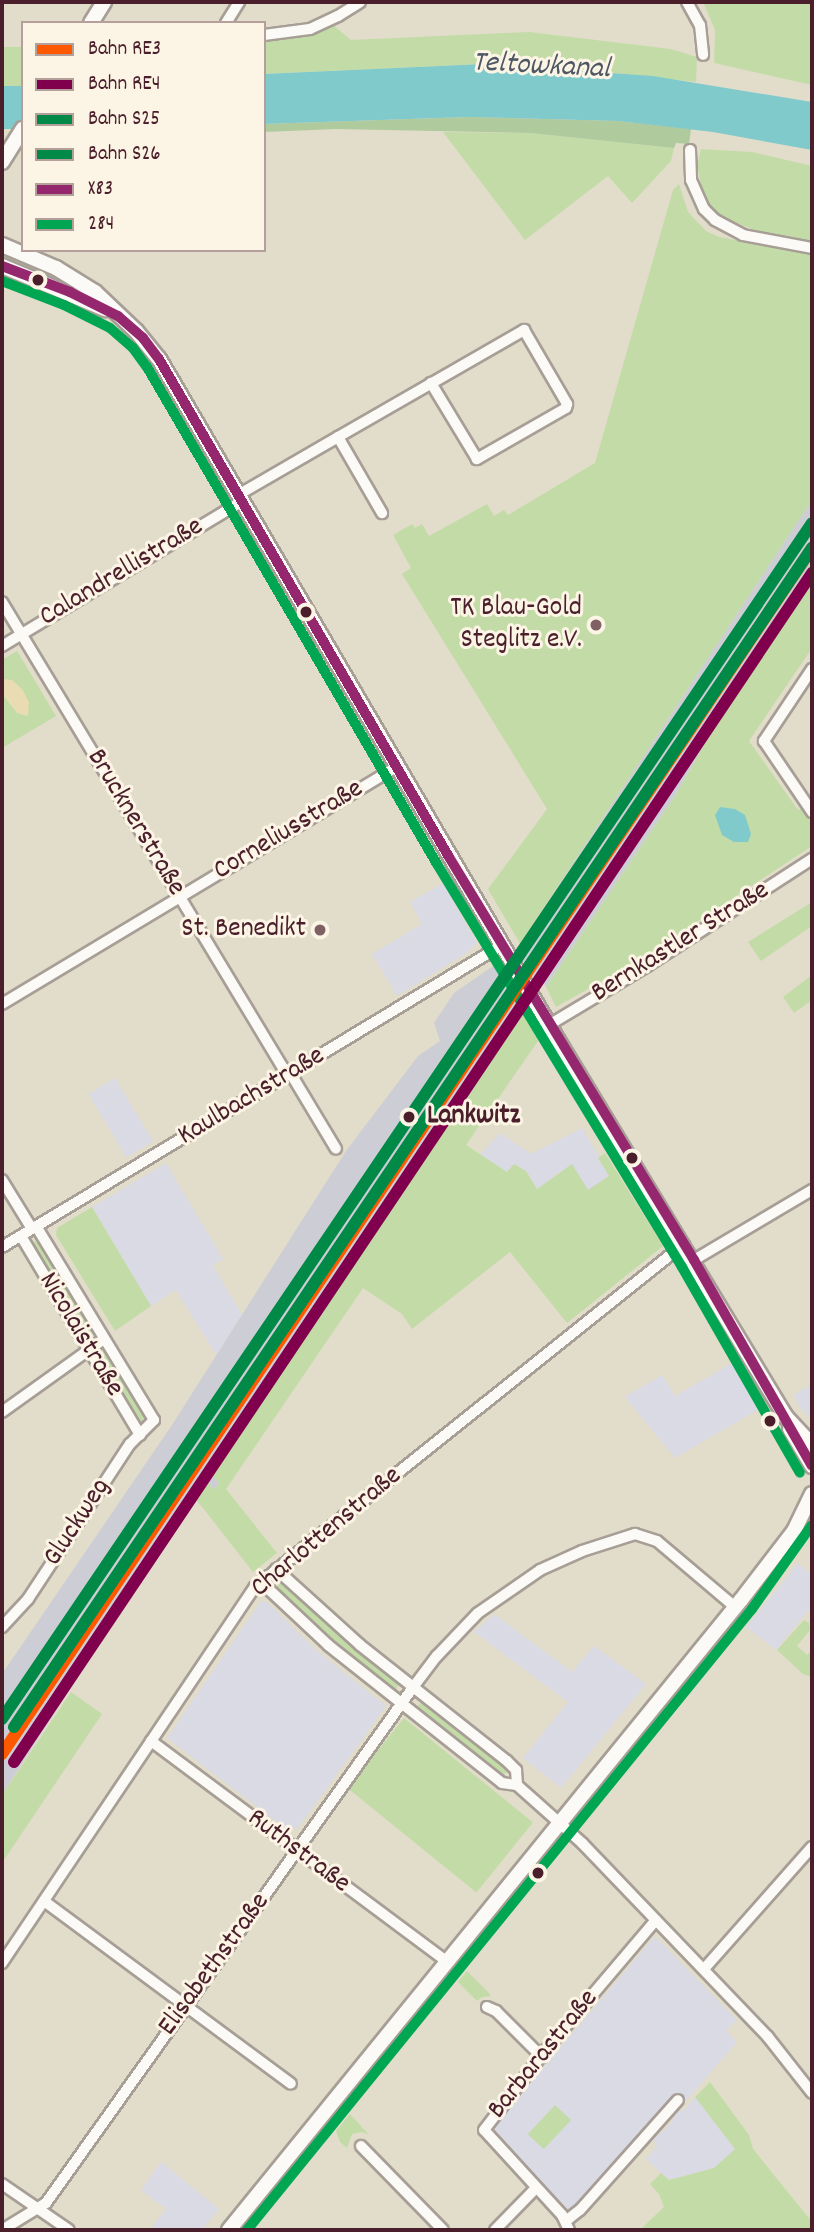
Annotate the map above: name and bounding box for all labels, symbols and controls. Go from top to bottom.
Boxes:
legend [21,21,266,252]
text: Bahn RE3 [88,35,161,65]
water label: Teltowkanal [471,46,611,90]
text: Bahn RE4 [88,70,160,100]
text: Bahn S25 [88,105,160,135]
text: Bahn S26 [88,140,161,170]
text: X83 [88,175,113,205]
text: 284 [88,210,114,240]
unlabelled marker [31,273,45,287]
street label: Calandrellistraße [34,511,210,635]
place label: TK Blau-Gold Steglitz e.V. [450,592,582,658]
unlabelled marker [299,605,313,619]
marker: TK Blau-Gold Steglitz e.V. [588,617,604,633]
street label: Brucknerstraße [78,743,192,903]
street label: Corneliusstraße [208,773,370,889]
street label: Bernkastler Straße [586,875,776,1011]
place label: St. Benedikt [181,913,306,947]
marker: St. Benedikt [312,922,328,938]
street label: Kaulbachstraße [172,1040,332,1154]
place label: Lankwitz [427,1100,520,1134]
marker: Lankwitz [397,1105,421,1129]
unlabelled marker [625,1151,639,1165]
street label: Nicolaistraße [30,1267,130,1403]
unlabelled marker [763,1414,777,1428]
street label: Charlottenstraße [245,1460,409,1606]
street label: Gluckweg [37,1473,119,1573]
street label: Ruthstraße [240,1802,356,1902]
unlabelled marker [531,1866,545,1880]
street label: Elisabethstraße [152,1887,278,2043]
street label: Barbarastraße [482,1983,606,2127]

